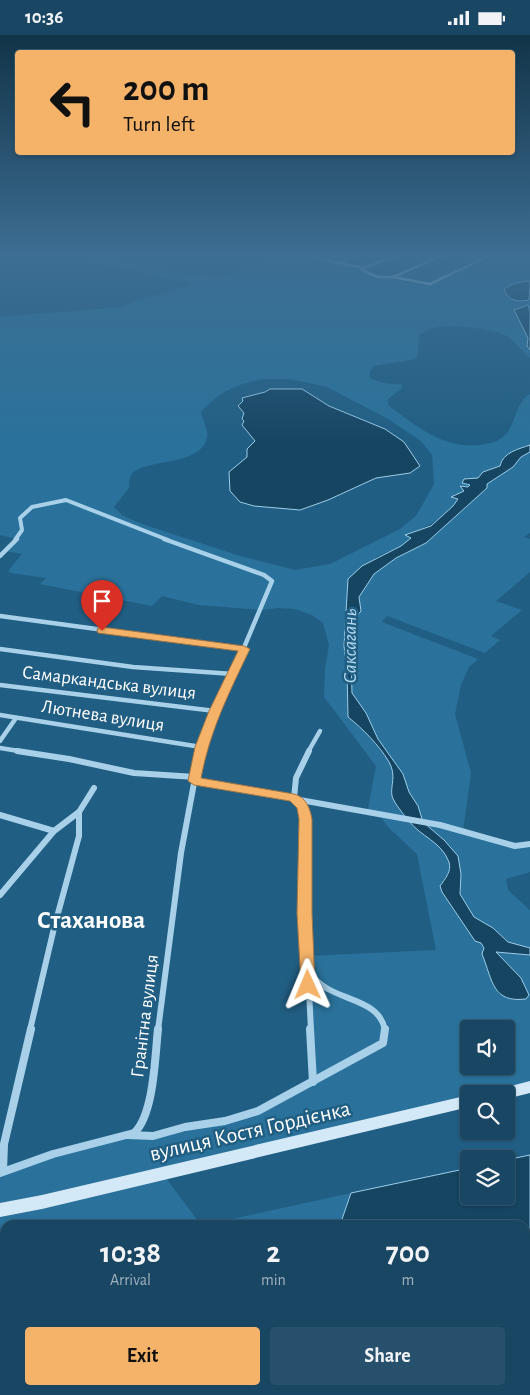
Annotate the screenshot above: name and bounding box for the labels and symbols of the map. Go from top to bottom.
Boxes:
pin [81,580,123,631]
water label: Саксагань [340,608,360,684]
street label: Самаркандська вулиця [21,663,197,703]
street label: Лютнева вулиця [40,697,166,735]
district label: Стаханова [37,908,145,933]
street label: Гранітна вулиця [128,953,162,1079]
position arrow [281,958,333,1010]
street label: вулиця Костя Гордієнка [147,1097,353,1165]

